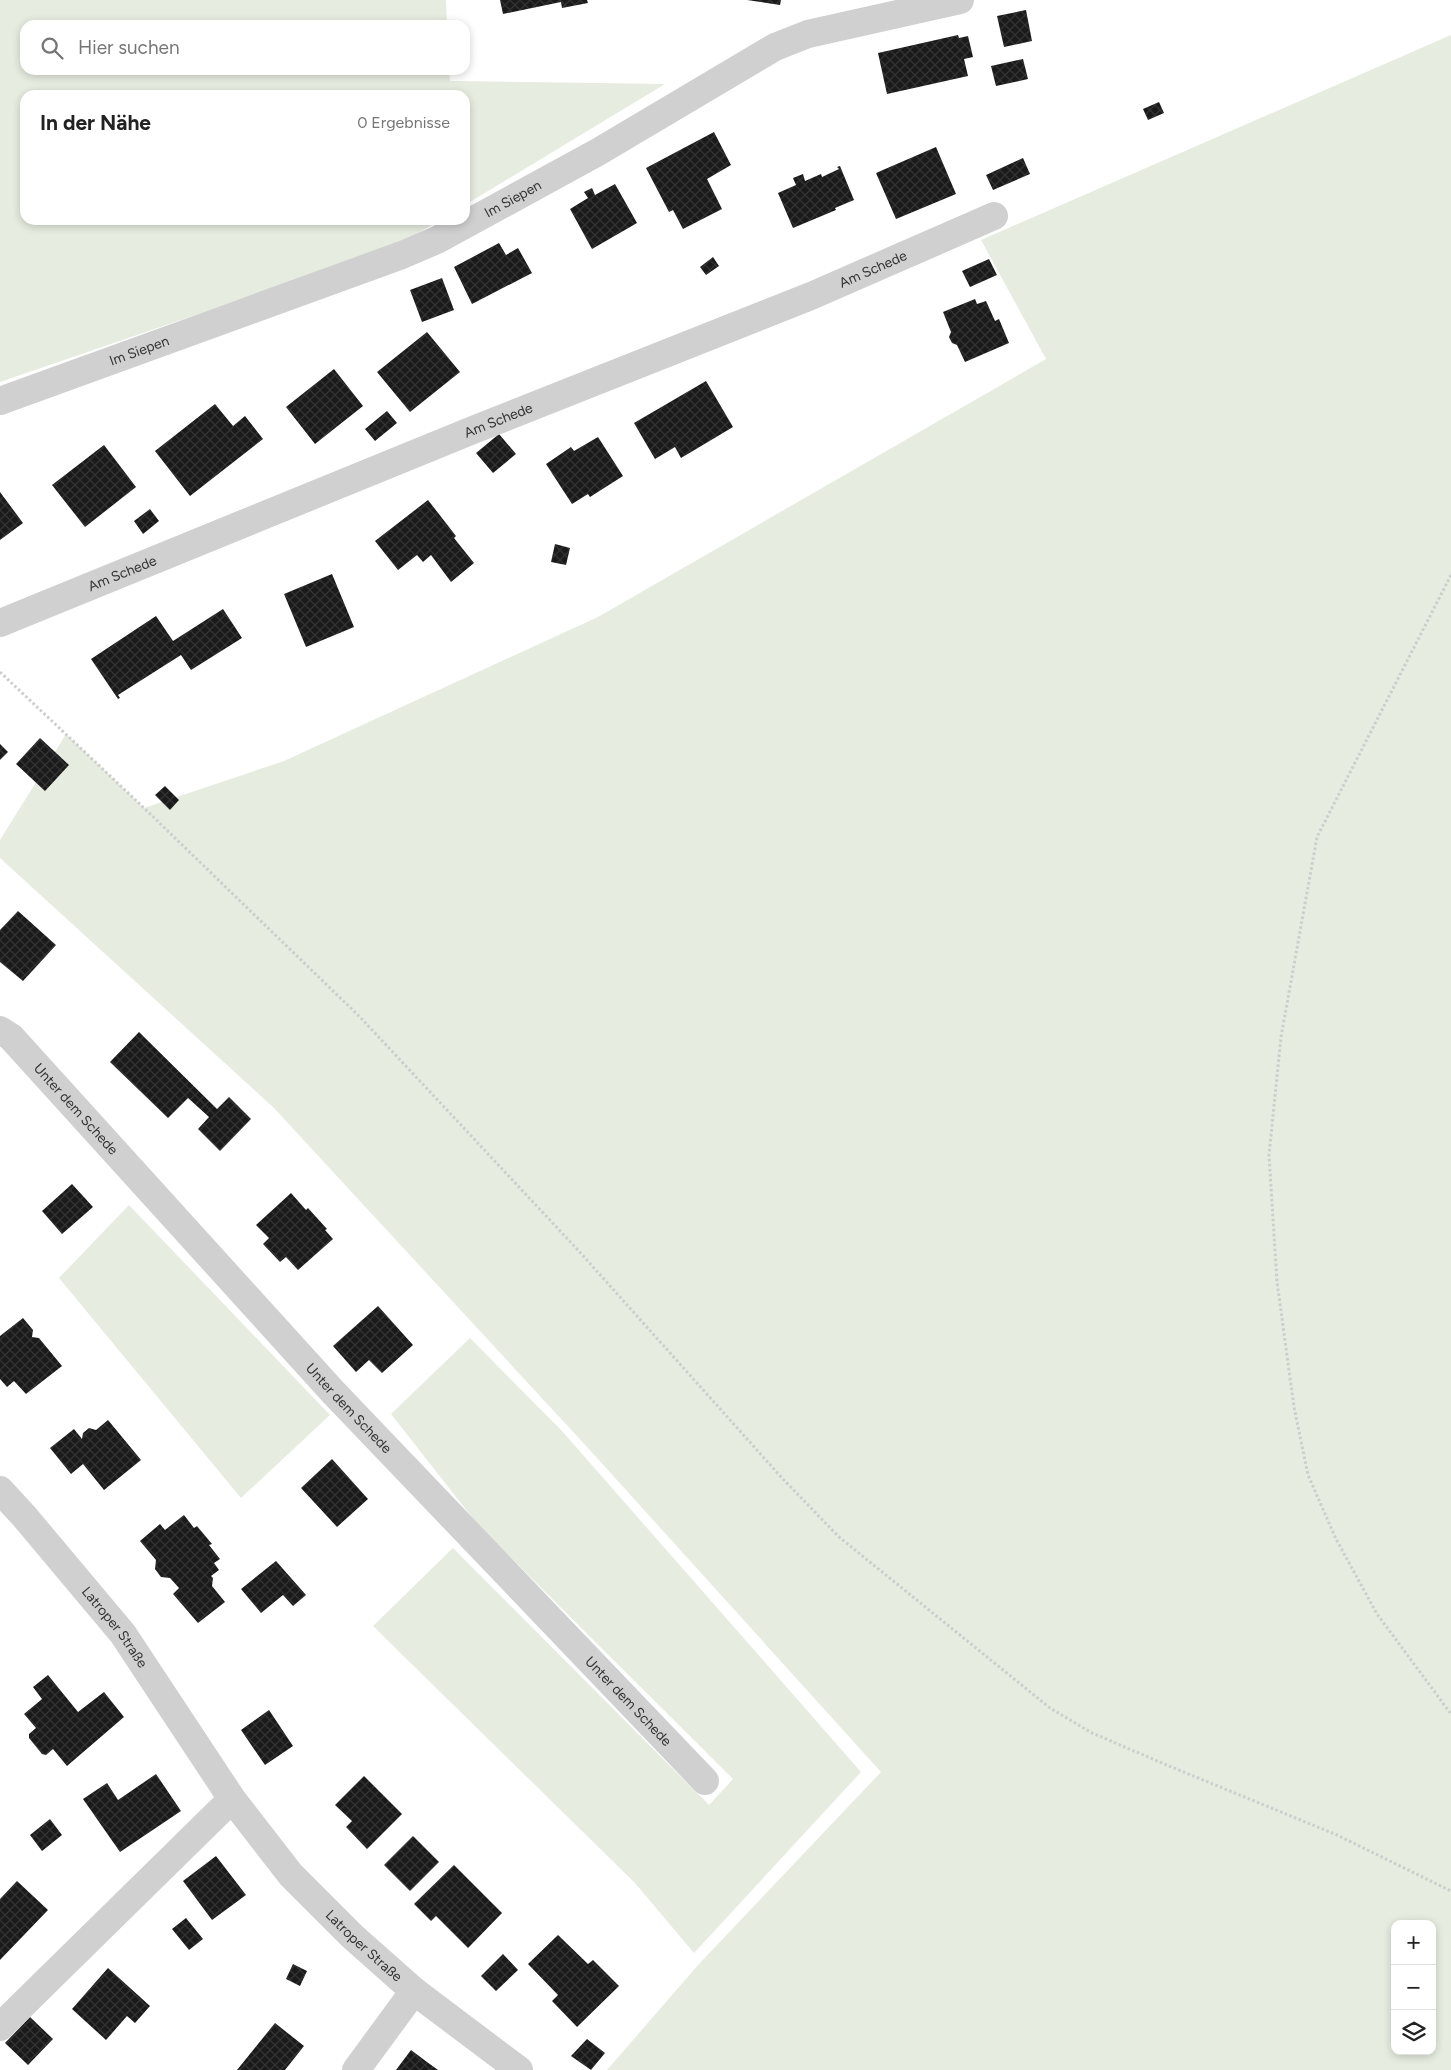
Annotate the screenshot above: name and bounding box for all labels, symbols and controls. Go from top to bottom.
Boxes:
search box [20,20,470,75]
icon: search [38,34,66,62]
text: Hier suchen [78,36,179,59]
text: In der Nähe [40,110,151,135]
text: 0 Ergebnisse [357,113,450,132]
street label: Im Siepen [481,177,545,222]
street label: Am Schede [837,247,910,292]
street label: Im Siepen [107,332,172,370]
street label: Am Schede [462,399,536,442]
street label: Am Schede [86,552,159,595]
street label: Unter dem Schede [30,1060,122,1159]
street label: Unter dem Schede [302,1360,395,1457]
street label: Latroper Straße [78,1583,151,1671]
street label: Unter dem Schede [581,1653,675,1750]
street label: Latroper Straße [322,1907,406,1986]
map controls [1391,1920,1436,2055]
button: + [1391,1920,1436,1965]
button: − [1391,1965,1436,2010]
button: layers [1391,2010,1436,2055]

